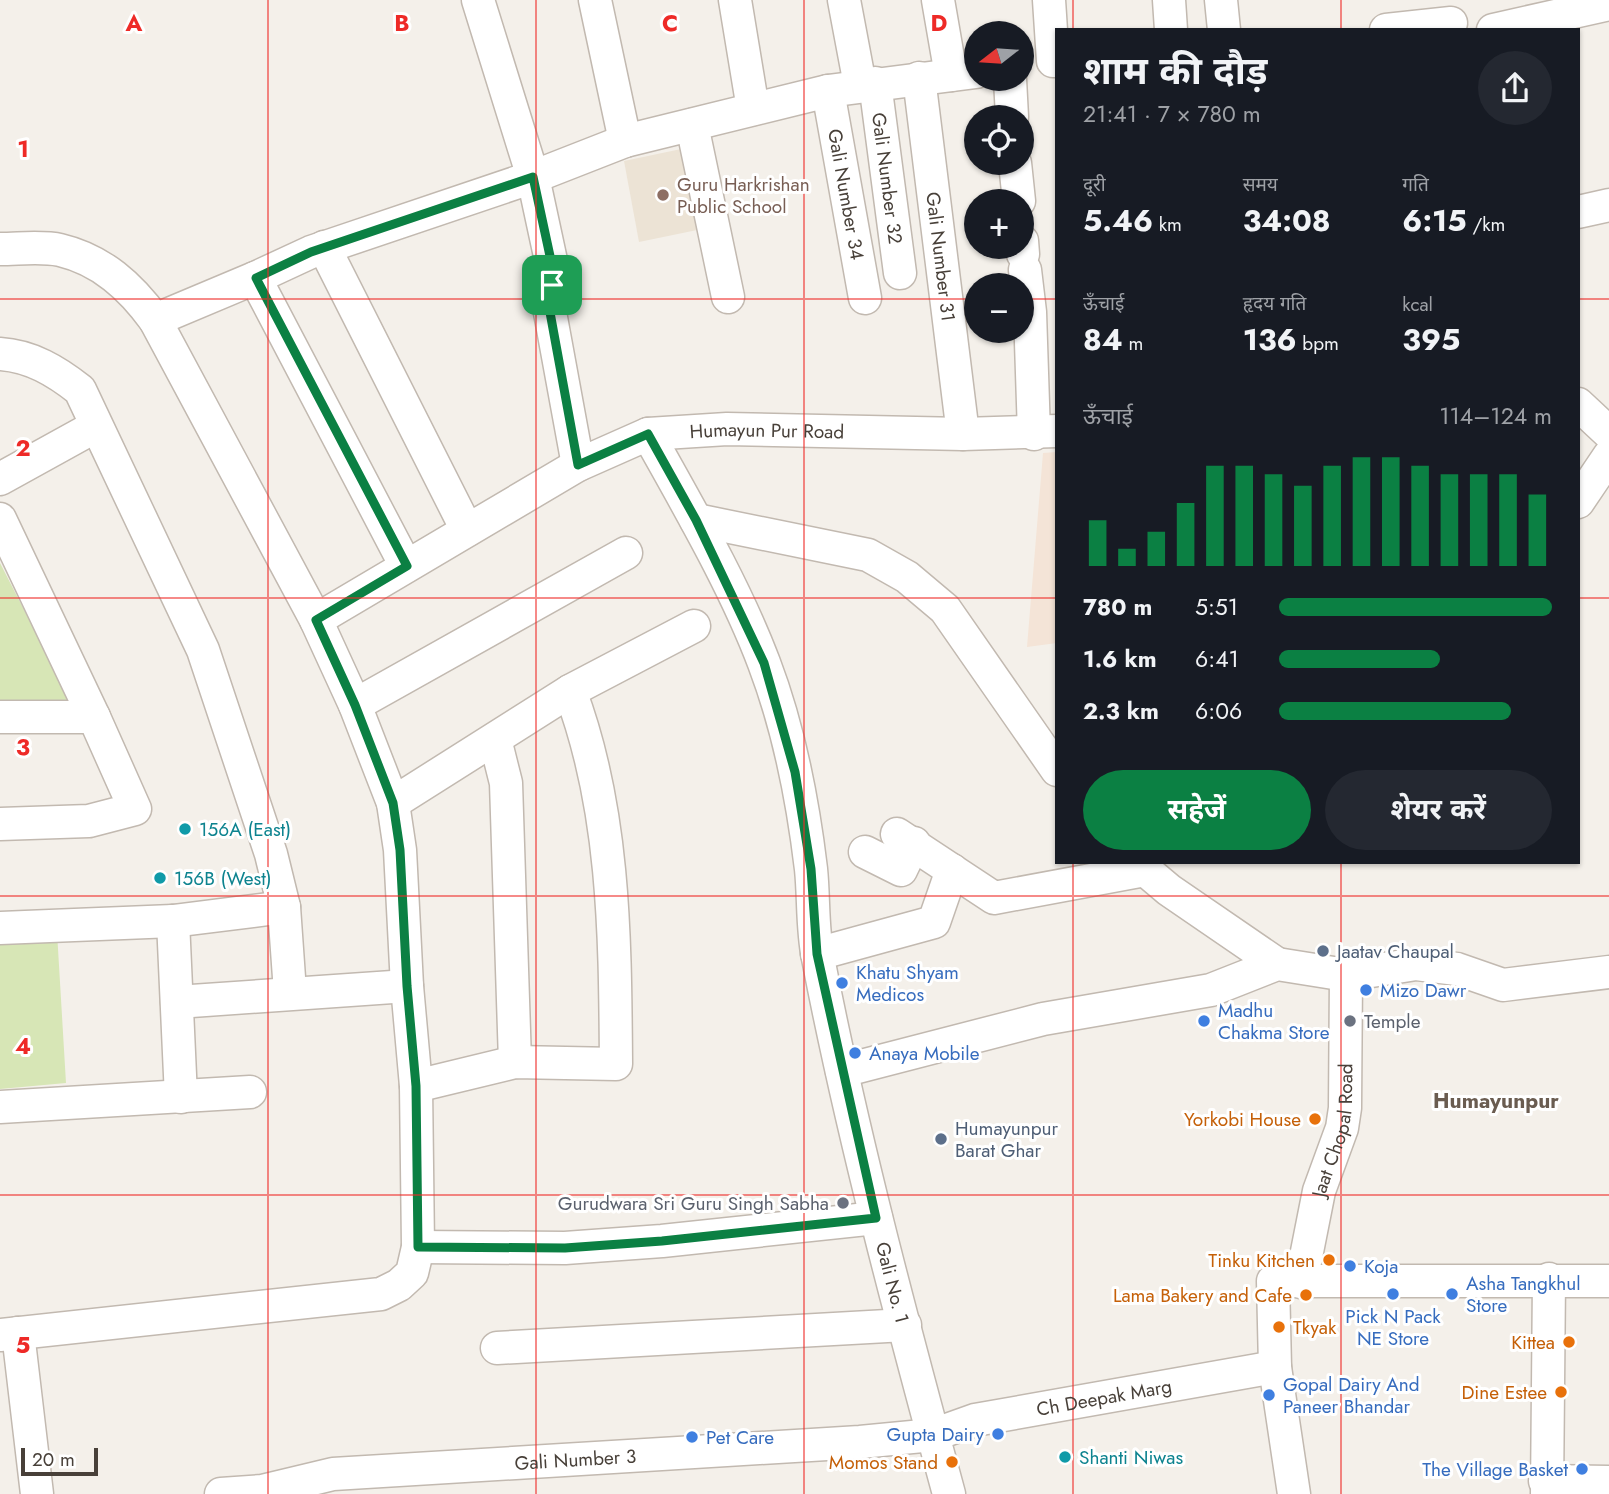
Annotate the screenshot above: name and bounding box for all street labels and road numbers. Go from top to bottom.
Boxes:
street label: Gali Number 32 [865,111,909,246]
street label: Gali Number 34 [821,127,871,262]
street label: Gali Number 31 [919,190,962,323]
street label: Humayun Pur Road [689,416,845,445]
street label: Jaat Chopal Road [1305,1063,1359,1202]
street label: Gali No. 1 [869,1239,916,1326]
street label: Ch Deepak Marg [1034,1373,1174,1423]
street label: Gali Number 3 [514,1443,637,1477]

